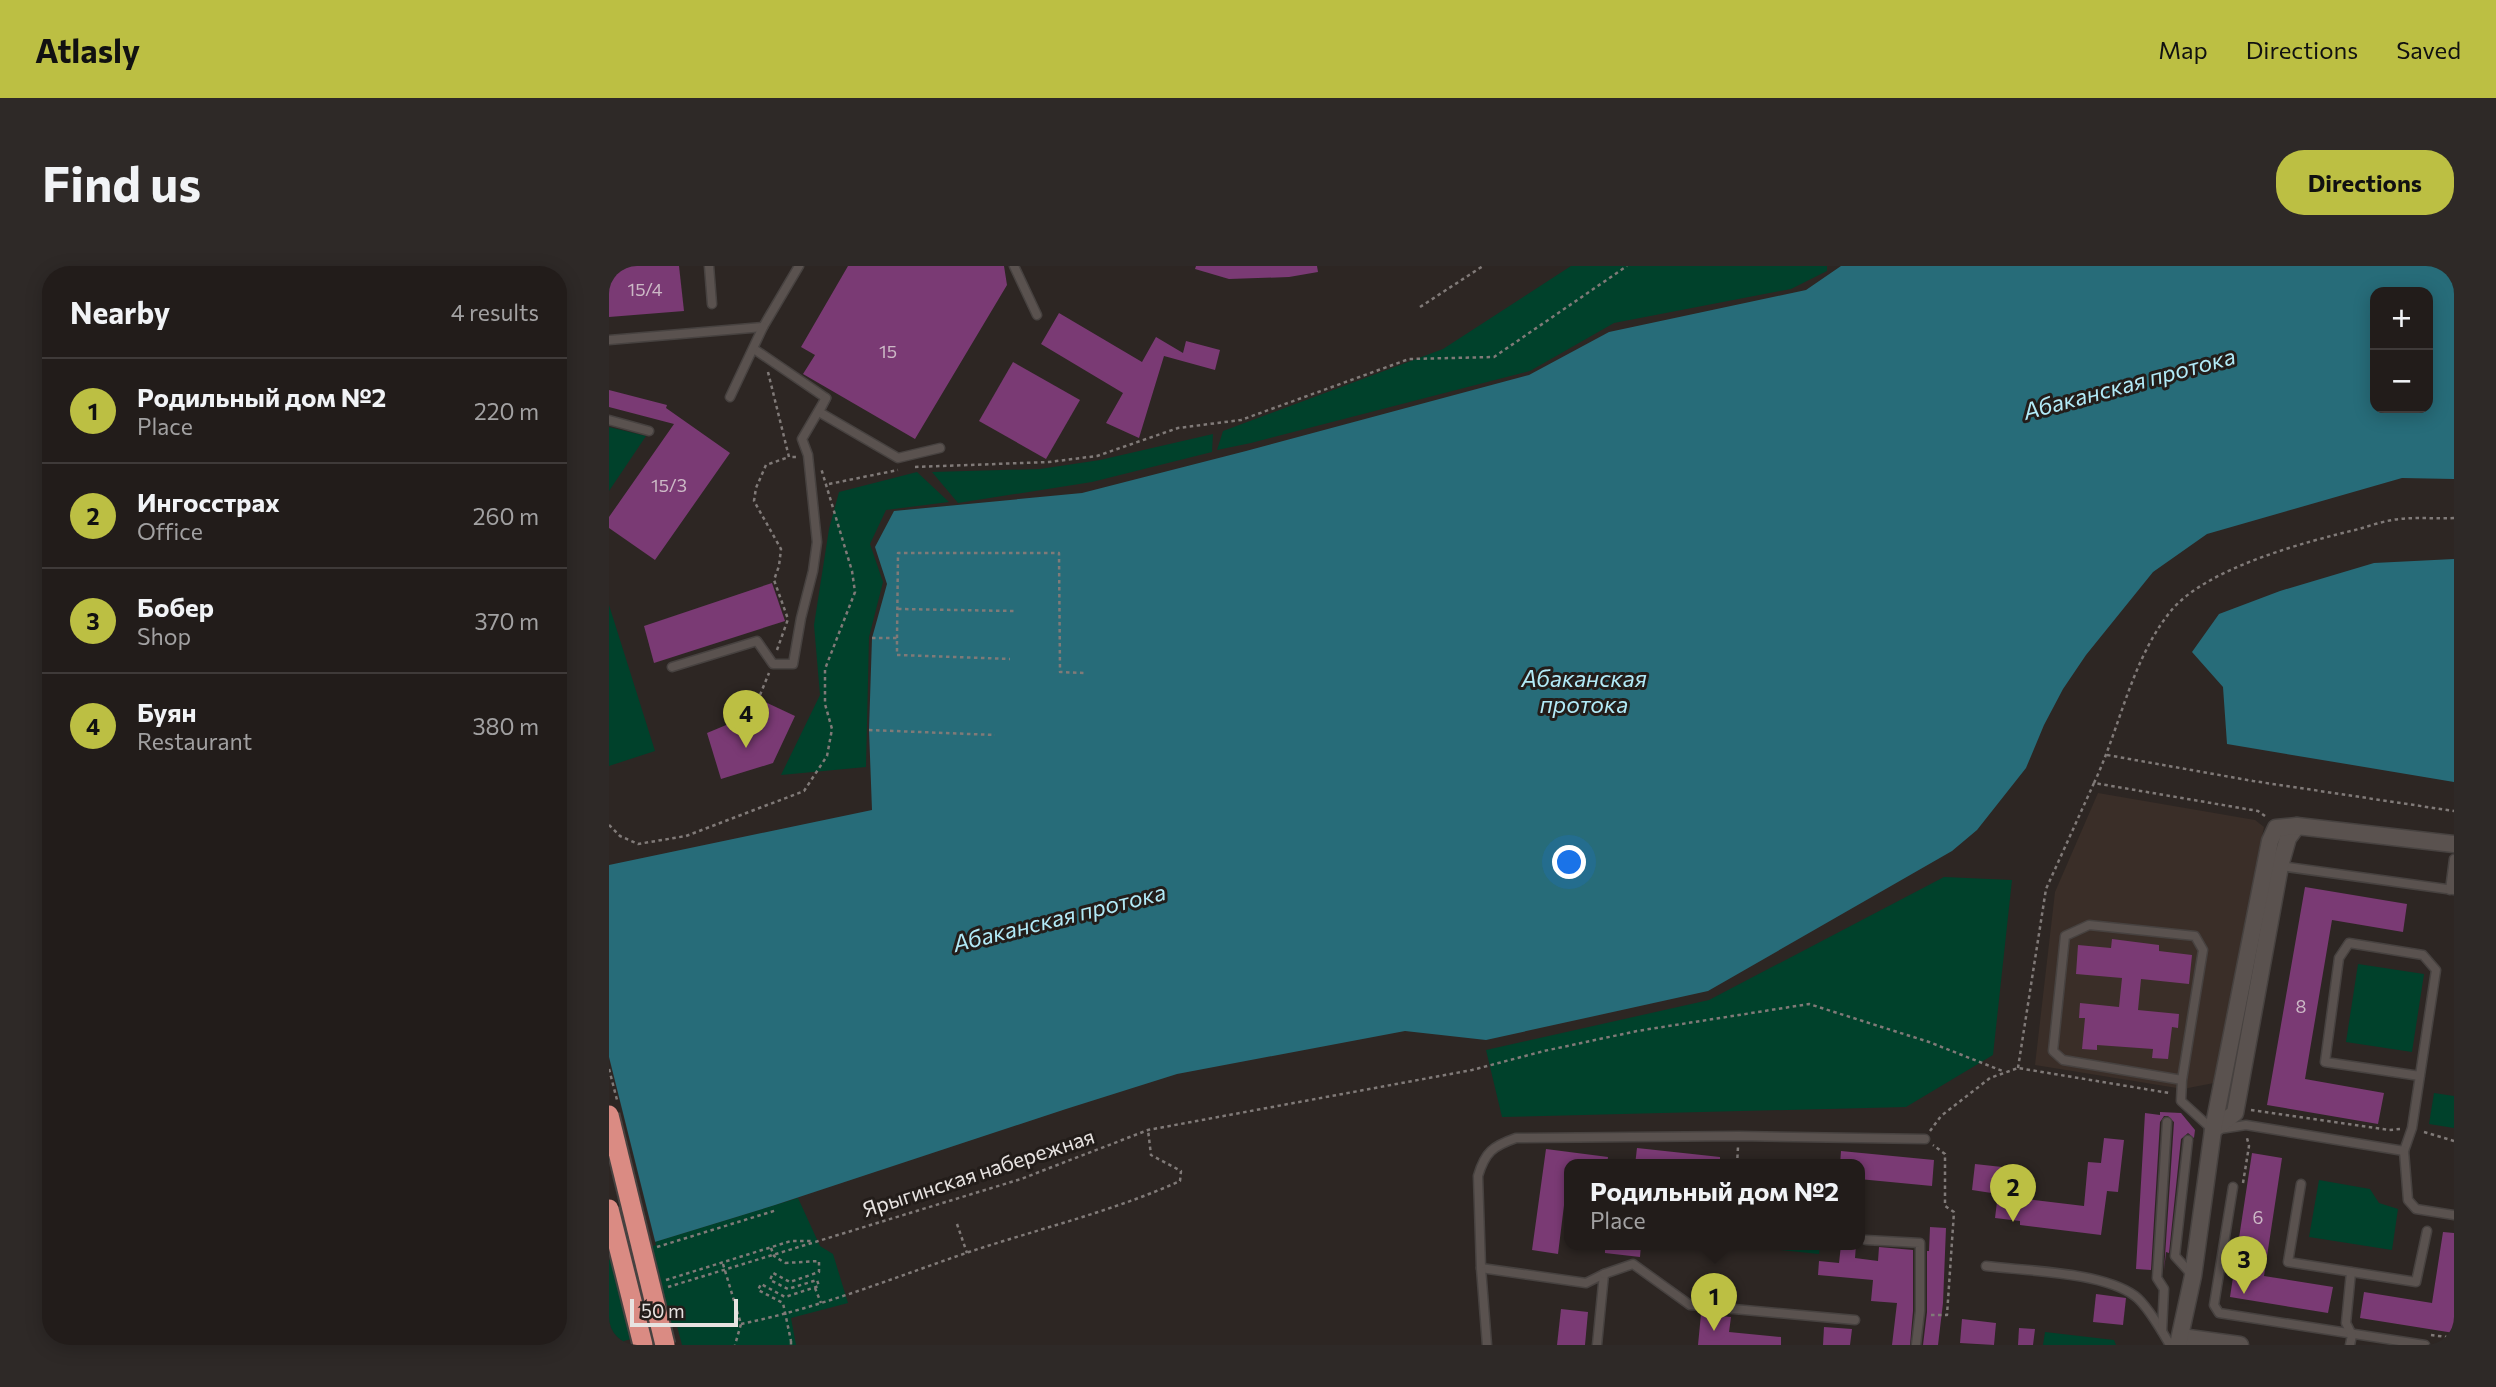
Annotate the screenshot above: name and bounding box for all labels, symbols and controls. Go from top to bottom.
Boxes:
text: Atlasly [35,29,140,70]
text: Map [2158,35,2208,64]
text: Directions [2246,35,2358,64]
text: Saved [2396,35,2461,64]
button: Directions [2276,150,2454,215]
text: Find us [42,152,201,212]
house number: 15/4 [627,278,663,300]
map controls [2370,287,2433,413]
button: + [2370,287,2433,350]
text: Nearby [70,293,170,330]
text: 4 results [451,298,539,326]
house number: 15 [879,340,897,362]
water label: Абаканская протока [2019,341,2238,425]
button: − [2370,350,2433,413]
text: Родильный дом №2 [137,381,386,412]
text: 1 [88,397,98,425]
text: 220 m [474,397,539,425]
text: Place [137,412,193,440]
house number: 15/3 [651,474,687,496]
text: Ингосстрах [137,486,280,517]
text: 2 [86,502,100,530]
text: 260 m [473,502,539,530]
text: Office [137,517,203,545]
text: Бобер [137,591,214,622]
text: 3 [86,607,100,635]
text: 370 m [474,607,539,635]
text: Shop [137,622,191,650]
water label: Абаканская протока [1520,664,1647,718]
pin: 4 [723,690,769,748]
text: Буян [137,696,197,727]
text: 4 [86,712,100,740]
text: 380 m [472,712,539,740]
text: Restaurant [137,727,252,755]
your location [1552,845,1586,879]
water label: Абаканская протока [949,877,1168,957]
house number: 8 [2296,995,2307,1017]
street label: Ярыгинская набережная [859,1123,1097,1221]
popup [1564,1159,1865,1250]
pin: 2 [1990,1164,2036,1222]
text: Родильный дом №2 [1590,1175,1839,1206]
text: Place [1590,1206,1646,1234]
house number: 6 [2253,1206,2263,1228]
pin: 3 [2221,1236,2267,1294]
pin: 1 [1691,1273,1737,1331]
scale bar [630,1296,739,1328]
text: 50 m [641,1299,685,1322]

